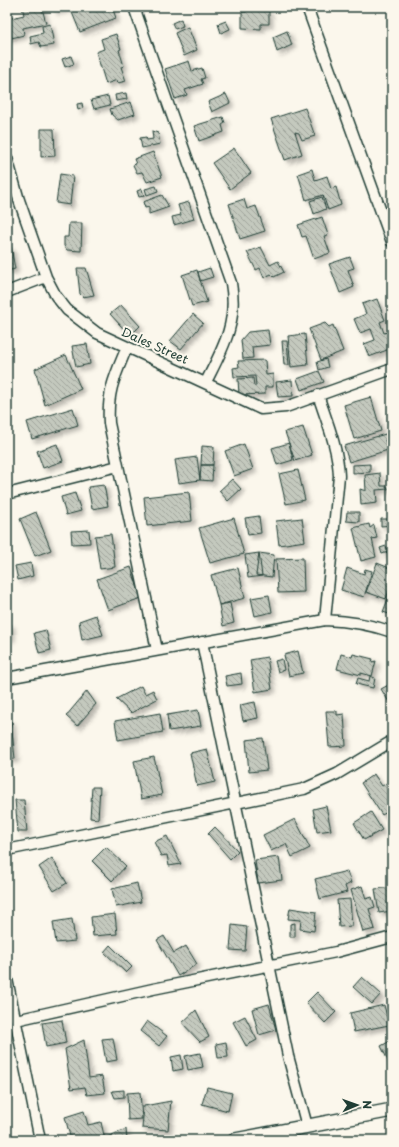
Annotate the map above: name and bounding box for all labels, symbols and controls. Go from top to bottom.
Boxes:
street label: Dales Street [119,322,192,368]
north arrow [337,1085,377,1125]
text: N [359,1100,376,1110]

